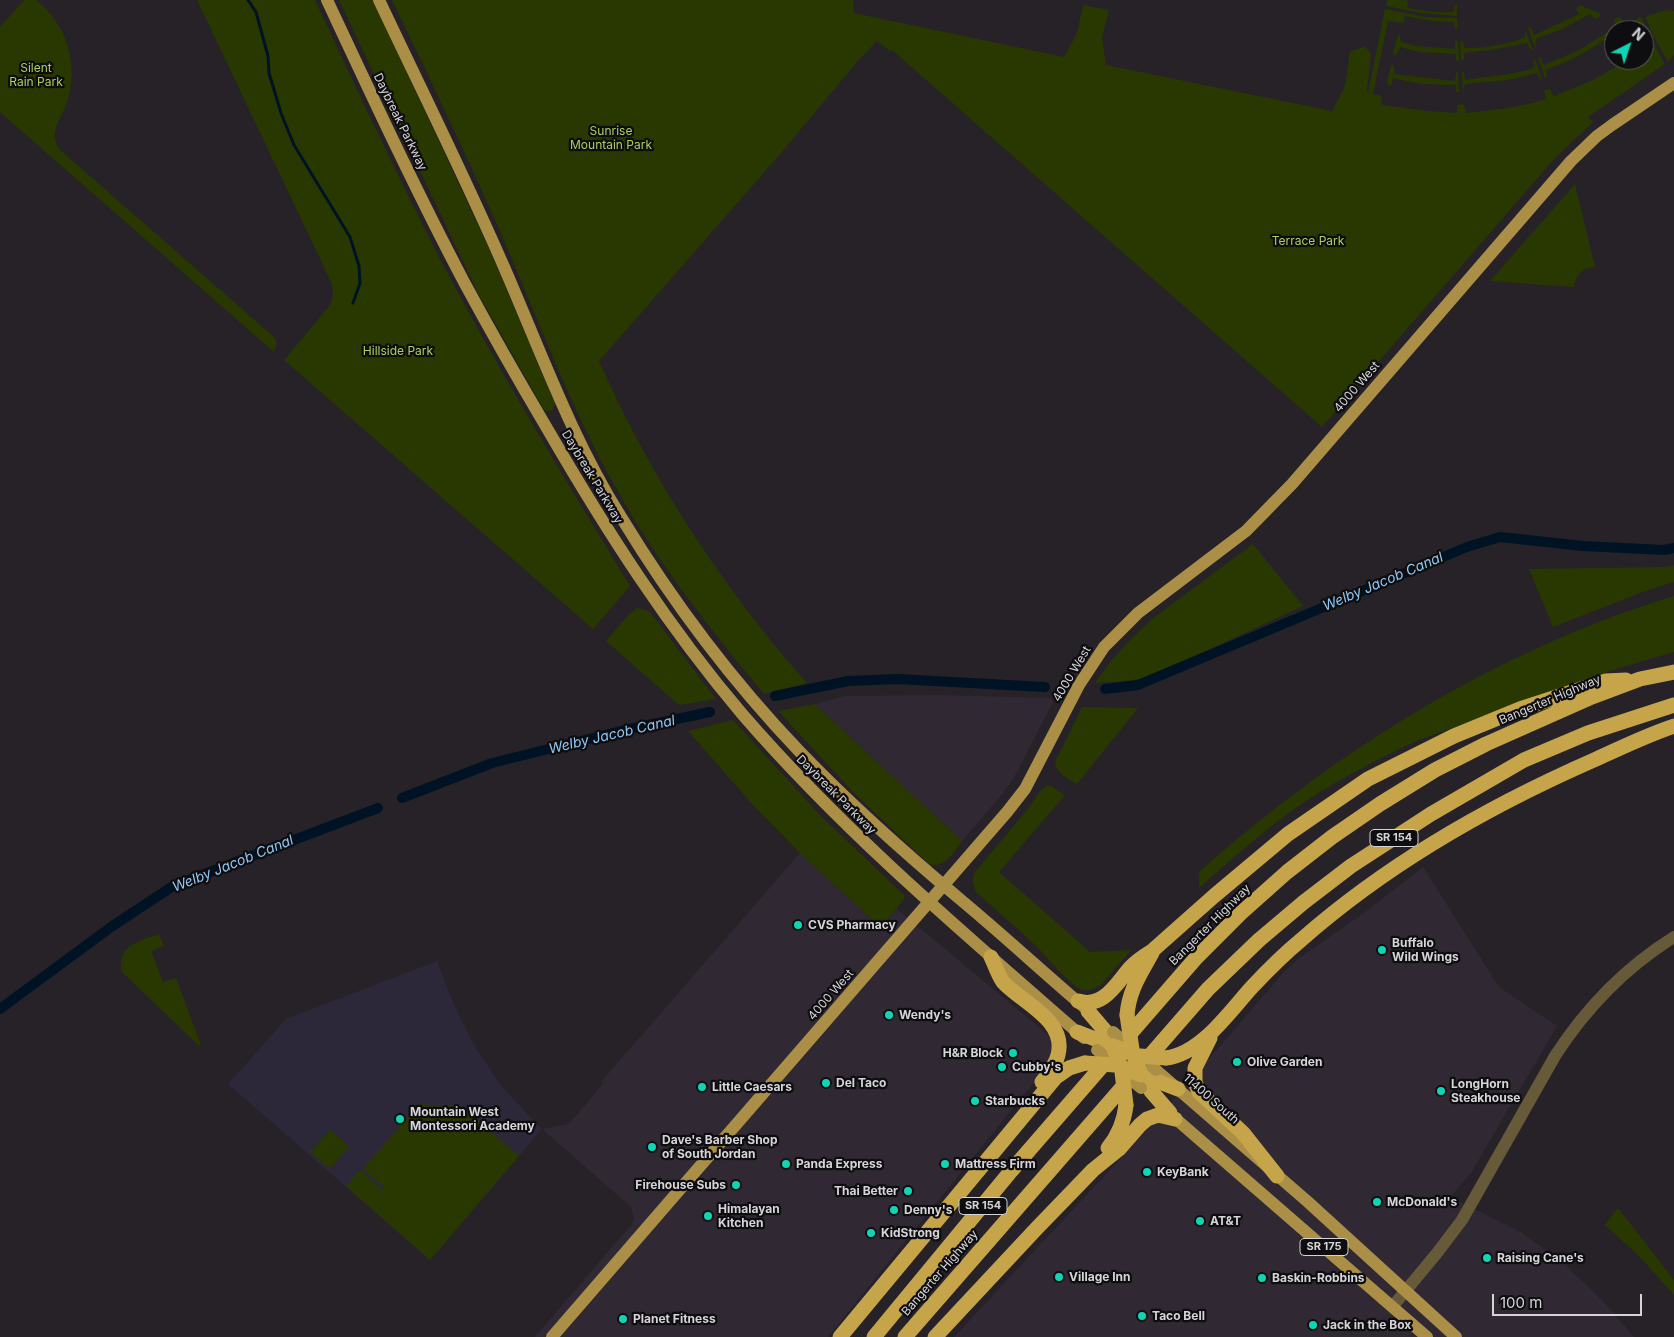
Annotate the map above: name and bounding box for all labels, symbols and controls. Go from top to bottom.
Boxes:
north arrow [1604,20,1654,70]
text: N [1629,24,1648,44]
park label: Silent Rain Park [9,61,63,89]
street label: Daybreak Parkway [370,71,430,173]
park label: Sunrise Mountain Park [570,124,652,152]
park label: Terrace Park [1272,234,1344,248]
park label: Hillside Park [363,344,433,358]
street label: 4000 West [1331,359,1383,415]
street label: Daybreak Parkway [558,428,626,526]
water label: Welby Jacob Canal [1320,549,1446,615]
street label: 4000 West [1050,644,1094,704]
street label: Bangerter Highway [1497,672,1603,728]
water label: Welby Jacob Canal [547,712,677,758]
street label: Daybreak Parkway [793,752,879,838]
road number: SR 154 [1370,830,1418,846]
water label: Welby Jacob Canal [170,832,296,896]
street label: Bangerter Highway [1166,881,1254,969]
place label: CVS Pharmacy [808,918,896,932]
marker: CVS Pharmacy [792,919,804,931]
place label: Buffalo Wild Wings [1392,936,1459,964]
marker: Buffalo Wild Wings [1376,944,1388,956]
street label: 4000 West [805,967,857,1023]
place label: Wendy's [899,1008,951,1022]
marker: Wendy's [883,1009,895,1021]
place label: H&R Block [943,1046,1003,1060]
marker: H&R Block [1007,1047,1019,1059]
place label: Olive Garden [1247,1055,1322,1069]
marker: Olive Garden [1231,1056,1243,1068]
place label: Cubby's [1012,1060,1061,1074]
marker: Cubby's [996,1061,1008,1073]
street label: 11400 South [1180,1071,1242,1127]
place label: Del Taco [836,1076,886,1090]
marker: Del Taco [820,1077,832,1089]
place label: LongHorn Steakhouse [1451,1077,1520,1105]
place label: Little Caesars [712,1080,792,1094]
marker: Little Caesars [696,1081,708,1093]
marker: LongHorn Steakhouse [1435,1085,1447,1097]
place label: Starbucks [985,1094,1045,1108]
marker: Starbucks [969,1095,981,1107]
place label: Mountain West Montessori Academy [410,1105,535,1133]
marker: Mountain West Montessori Academy [394,1113,406,1125]
place label: Dave's Barber Shop of South Jordan [662,1133,778,1161]
marker: Dave's Barber Shop of South Jordan [646,1141,658,1153]
place label: Panda Express [796,1157,882,1171]
place label: Mattress Firm [955,1157,1036,1171]
marker: Panda Express [780,1158,792,1170]
marker: Mattress Firm [939,1158,951,1170]
place label: KeyBank [1157,1165,1209,1179]
marker: KeyBank [1141,1166,1153,1178]
place label: Firehouse Subs [635,1178,726,1192]
marker: Firehouse Subs [730,1179,742,1191]
place label: Thai Better [834,1184,898,1198]
marker: Thai Better [902,1185,914,1197]
place label: McDonald's [1387,1195,1457,1209]
marker: McDonald's [1371,1196,1383,1208]
road number: SR 154 [959,1198,1007,1214]
place label: Himalayan Kitchen [718,1202,780,1230]
place label: Denny's [904,1203,952,1217]
marker: Denny's [888,1204,900,1216]
marker: Himalayan Kitchen [702,1210,714,1222]
place label: AT&T [1210,1214,1241,1228]
marker: AT&T [1194,1215,1206,1227]
place label: KidStrong [881,1226,940,1240]
marker: KidStrong [865,1227,877,1239]
street label: Bangerter Highway [899,1227,981,1319]
road number: SR 175 [1300,1238,1348,1256]
place label: Raising Cane's [1497,1251,1584,1265]
marker: Raising Cane's [1481,1252,1493,1264]
place label: Village Inn [1069,1270,1131,1284]
marker: Village Inn [1053,1271,1065,1283]
place label: Baskin-Robbins [1272,1271,1365,1285]
marker: Baskin-Robbins [1256,1272,1268,1284]
scale bar [1494,1284,1644,1316]
text: 100 m [1500,1293,1542,1312]
place label: Taco Bell [1152,1309,1205,1323]
marker: Taco Bell [1136,1310,1148,1322]
place label: Planet Fitness [633,1312,716,1326]
marker: Planet Fitness [617,1313,629,1325]
place label: Jack in the Box [1323,1318,1411,1332]
marker: Jack in the Box [1307,1319,1319,1331]

